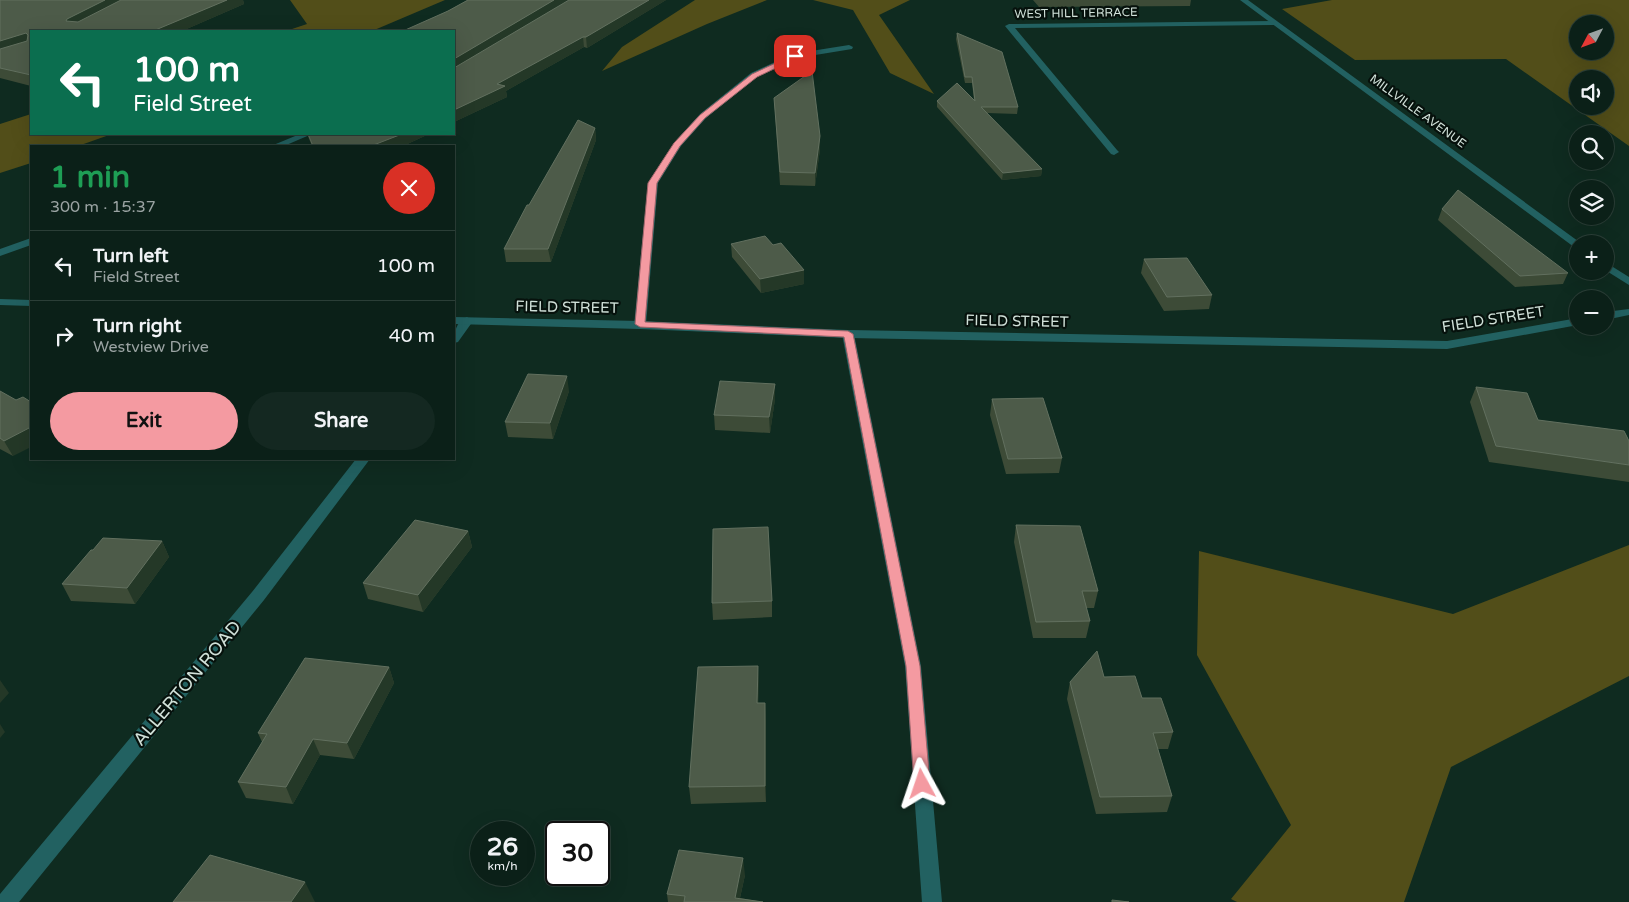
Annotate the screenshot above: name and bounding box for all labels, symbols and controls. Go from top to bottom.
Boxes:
street label: WEST HILL TERRACE [1014,5,1138,21]
north arrow [1569,15,1614,60]
map controls [1569,15,1614,335]
pin [774,35,816,77]
icon: arrive [781,42,809,70]
text: 100 m [133,49,240,91]
icon: left [50,50,115,115]
button: sound [1569,70,1614,115]
street label: MILLVILLE AVENUE [1367,71,1469,151]
text: Field Street [133,91,252,117]
button: search [1569,125,1614,170]
text: 1 min [50,159,130,196]
button: close [383,162,435,214]
button: layers [1569,180,1614,225]
text: 300 m · 15:37 [50,197,156,217]
button: + [1569,235,1614,280]
text: Turn left [93,245,169,267]
icon: left [50,252,78,280]
text: 100 m [377,255,435,277]
text: Field Street [93,267,180,287]
button: − [1569,290,1614,335]
street label: FIELD STREET [515,297,619,317]
street label: FIELD STREET [1440,302,1546,336]
street label: FIELD STREET [965,311,1069,331]
text: Turn right [93,315,181,337]
icon: right [50,322,78,350]
text: 40 m [389,325,435,347]
text: Westview Drive [93,337,209,357]
button: Exit [50,392,238,450]
button: Share [248,392,435,450]
street label: ALLERTON ROAD [128,616,246,750]
position arrow [895,757,947,809]
speed limit sign: 30 [545,821,610,886]
text: 26 [487,832,518,862]
text: km/h [487,859,518,873]

